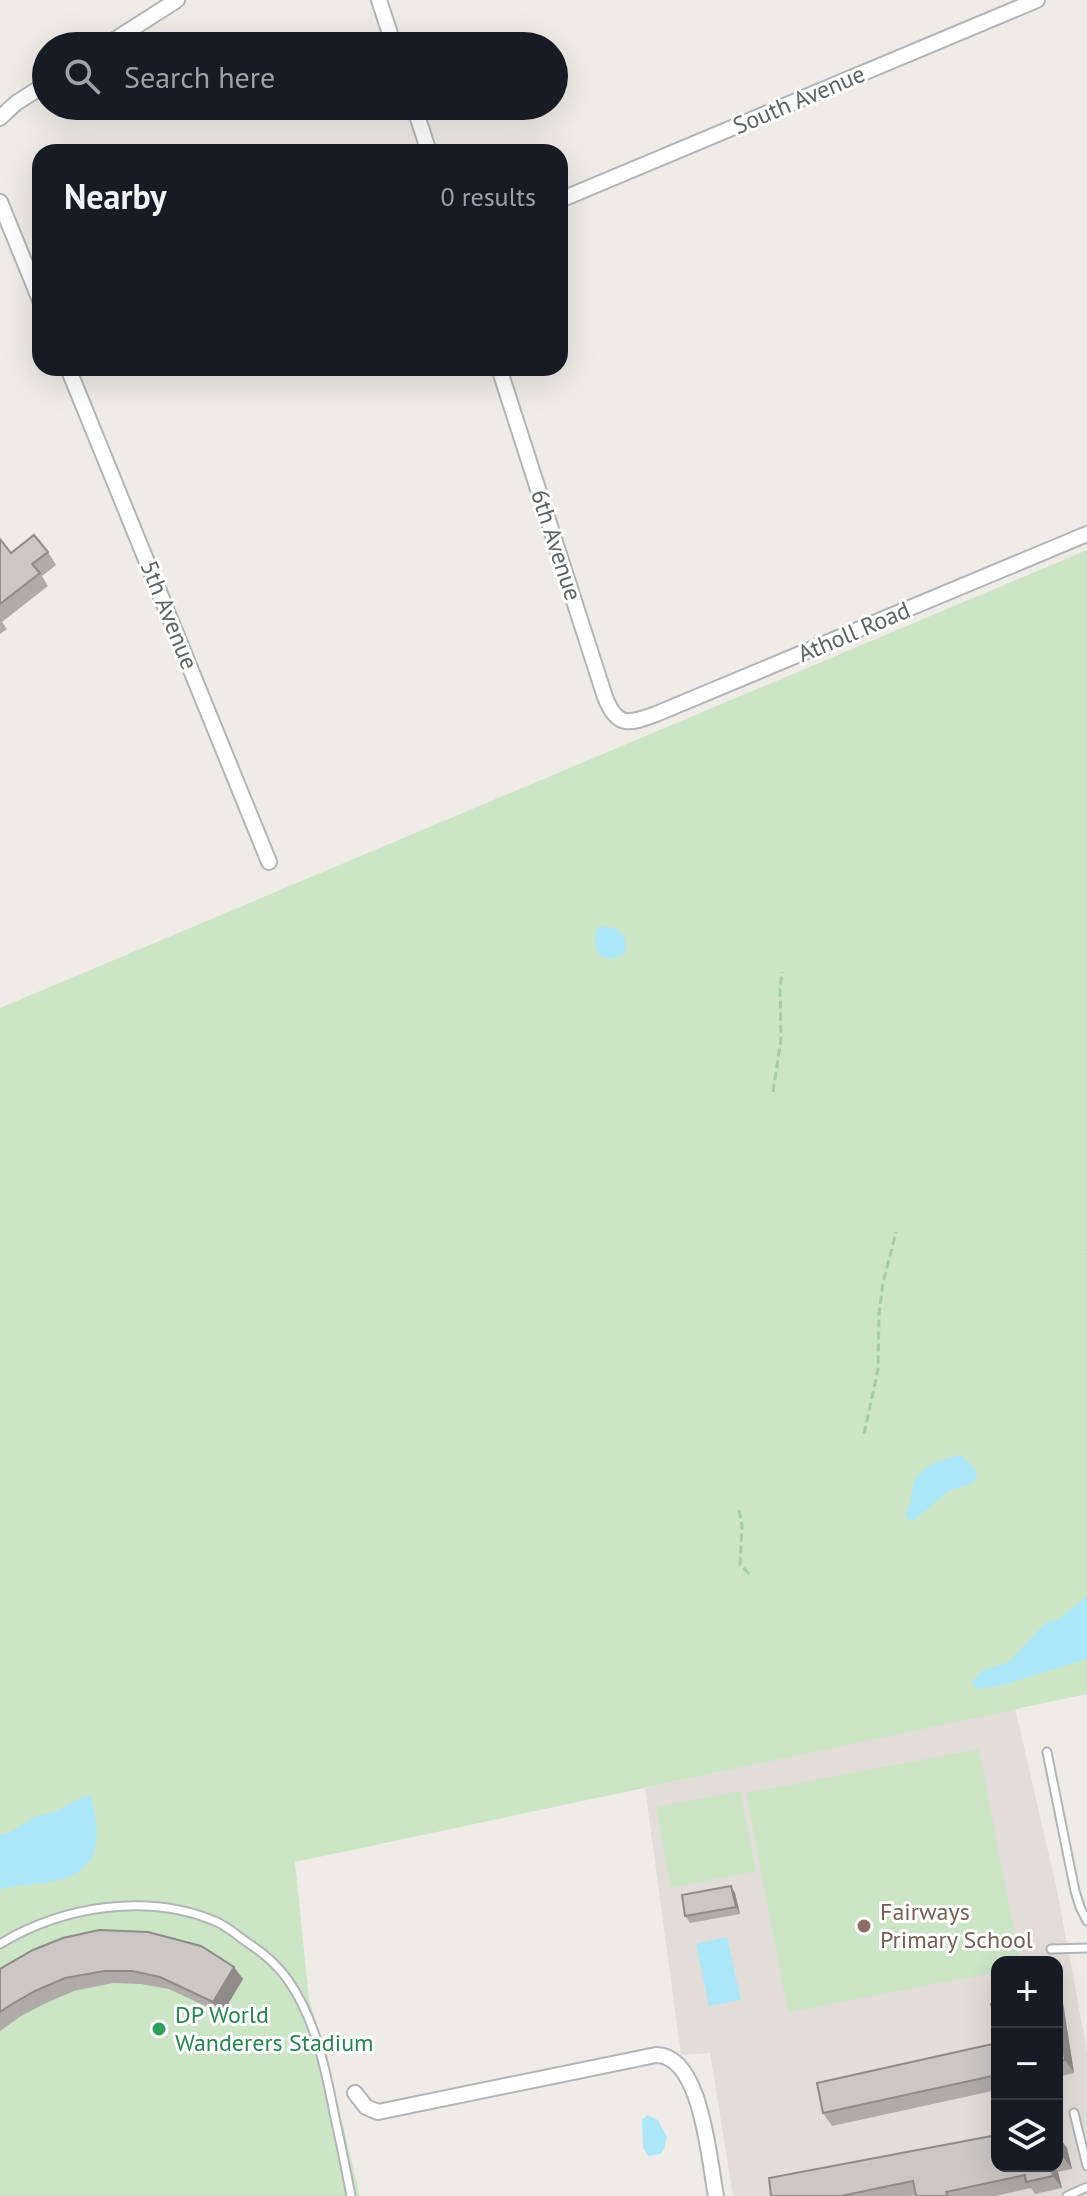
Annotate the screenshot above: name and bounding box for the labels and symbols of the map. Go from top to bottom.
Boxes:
street label: South Avenue [728,58,869,141]
street label: 6th Avenue [524,485,589,604]
street label: 5th Avenue [134,556,205,674]
street label: Atholl Road [793,594,915,669]
place label: Fairways Primary School [880,1896,1033,1955]
marker: Fairways Primary School [855,1917,873,1935]
place label: DP World Wanderers Stadium [175,1999,374,2058]
marker: DP World Wanderers Stadium [150,2020,168,2038]

